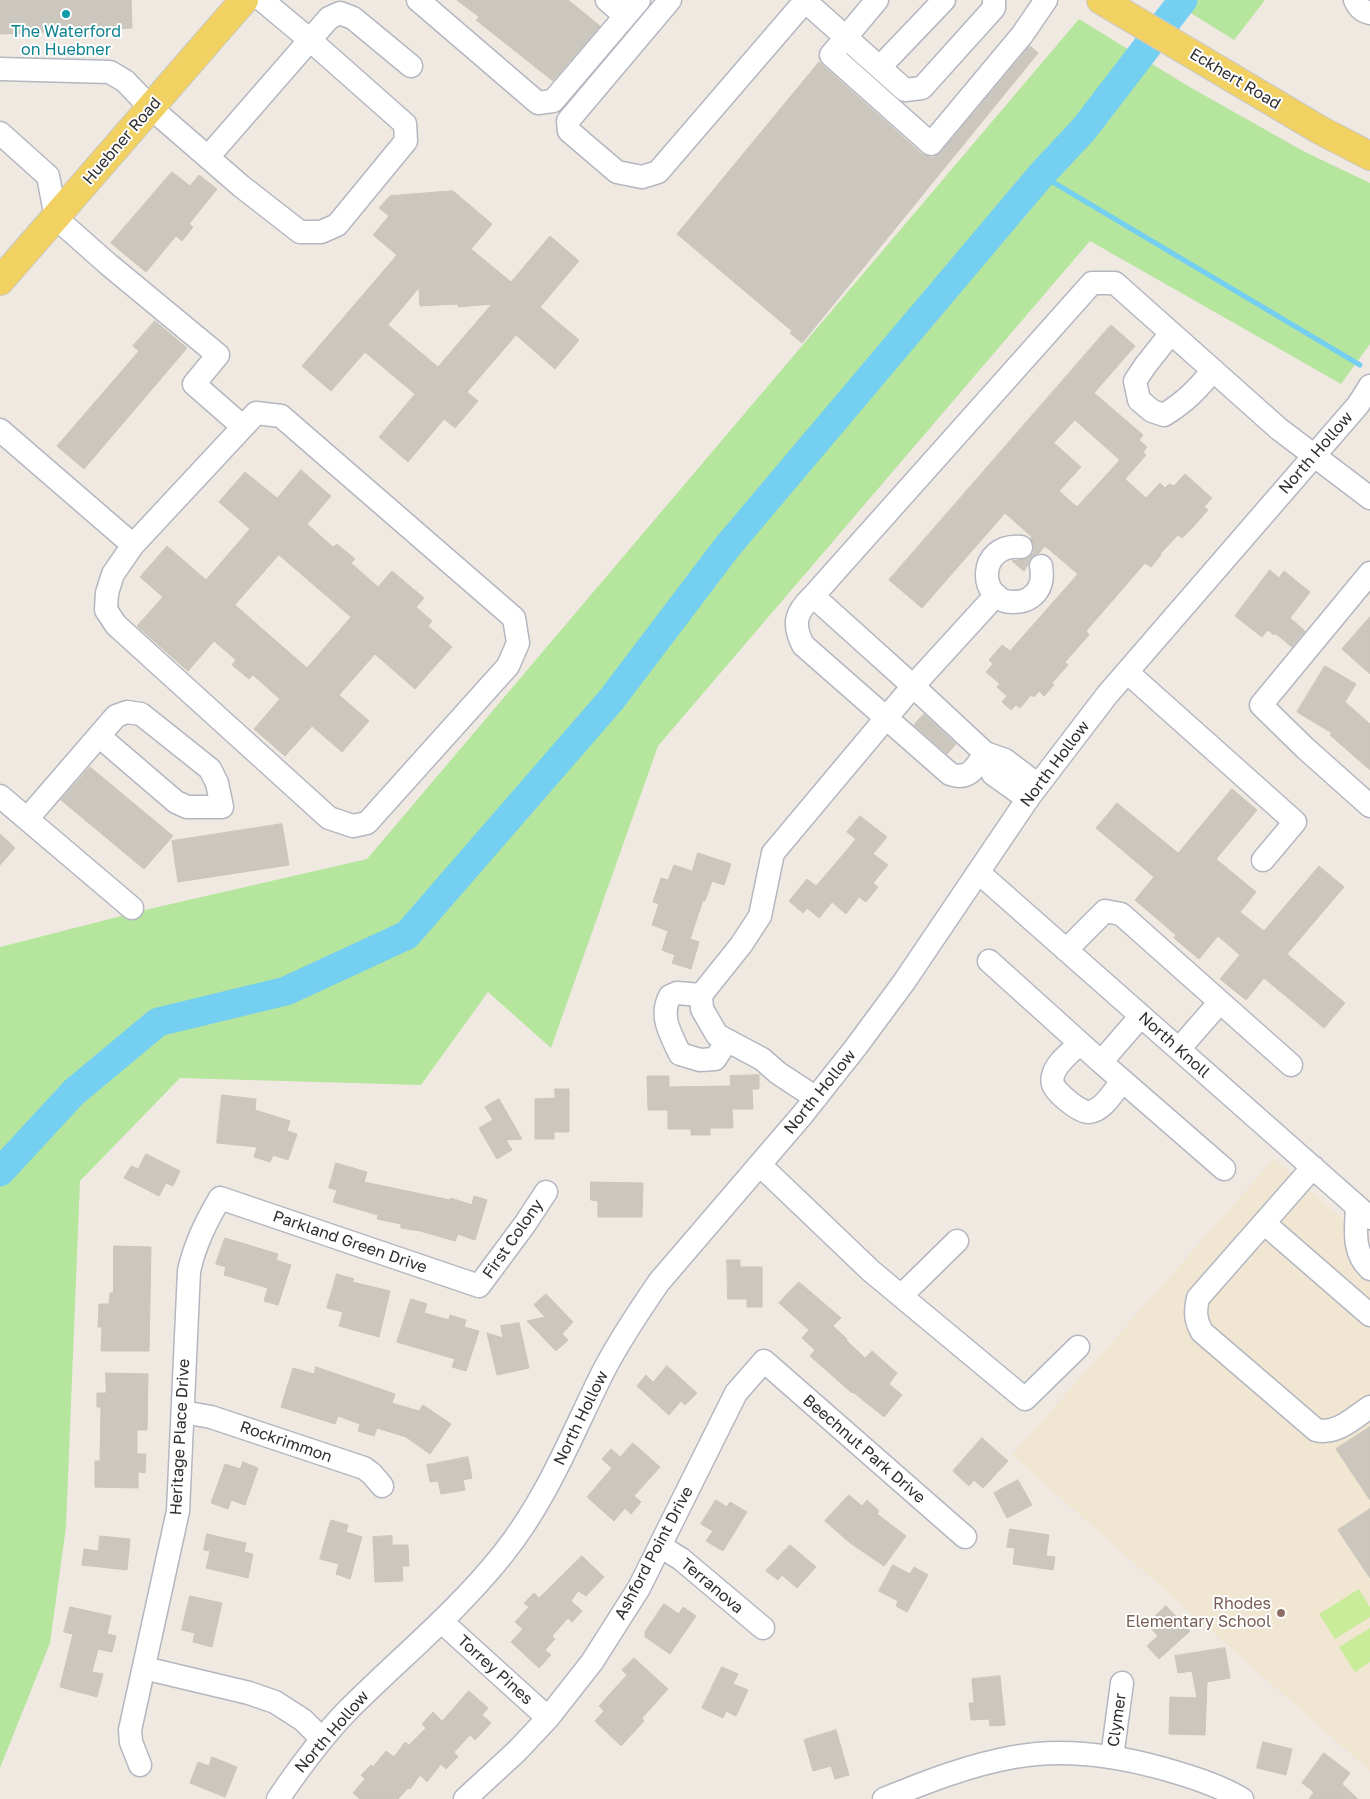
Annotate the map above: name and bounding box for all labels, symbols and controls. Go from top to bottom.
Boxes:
marker: The Waterford on Huebner [60,8,72,20]
place label: The Waterford on Huebner [11,22,121,60]
street label: Eckhert Road [1186,44,1284,114]
street label: Huebner Road [79,93,165,189]
street label: North Hollow [1275,408,1357,498]
street label: North Hollow [1016,717,1094,811]
street label: North Knoll [1134,1008,1214,1082]
street label: North Hollow [780,1046,860,1138]
street label: First Colony [479,1196,547,1282]
street label: Parkland Green Drive [270,1207,430,1277]
street label: Heritage Place Drive [166,1358,194,1516]
street label: North Hollow [550,1368,612,1468]
street label: Beechnut Park Drive [799,1391,929,1507]
street label: Rockrimmon [237,1417,335,1467]
street label: Ashford Point Drive [611,1483,697,1623]
street label: Terranova [677,1554,747,1618]
place label: Rhodes Elementary School [1126,1594,1271,1632]
marker: Rhodes Elementary School [1275,1607,1287,1619]
street label: Torrey Pines [453,1631,537,1709]
street label: North Hollow [291,1687,373,1777]
street label: Clymer [1104,1692,1130,1748]

